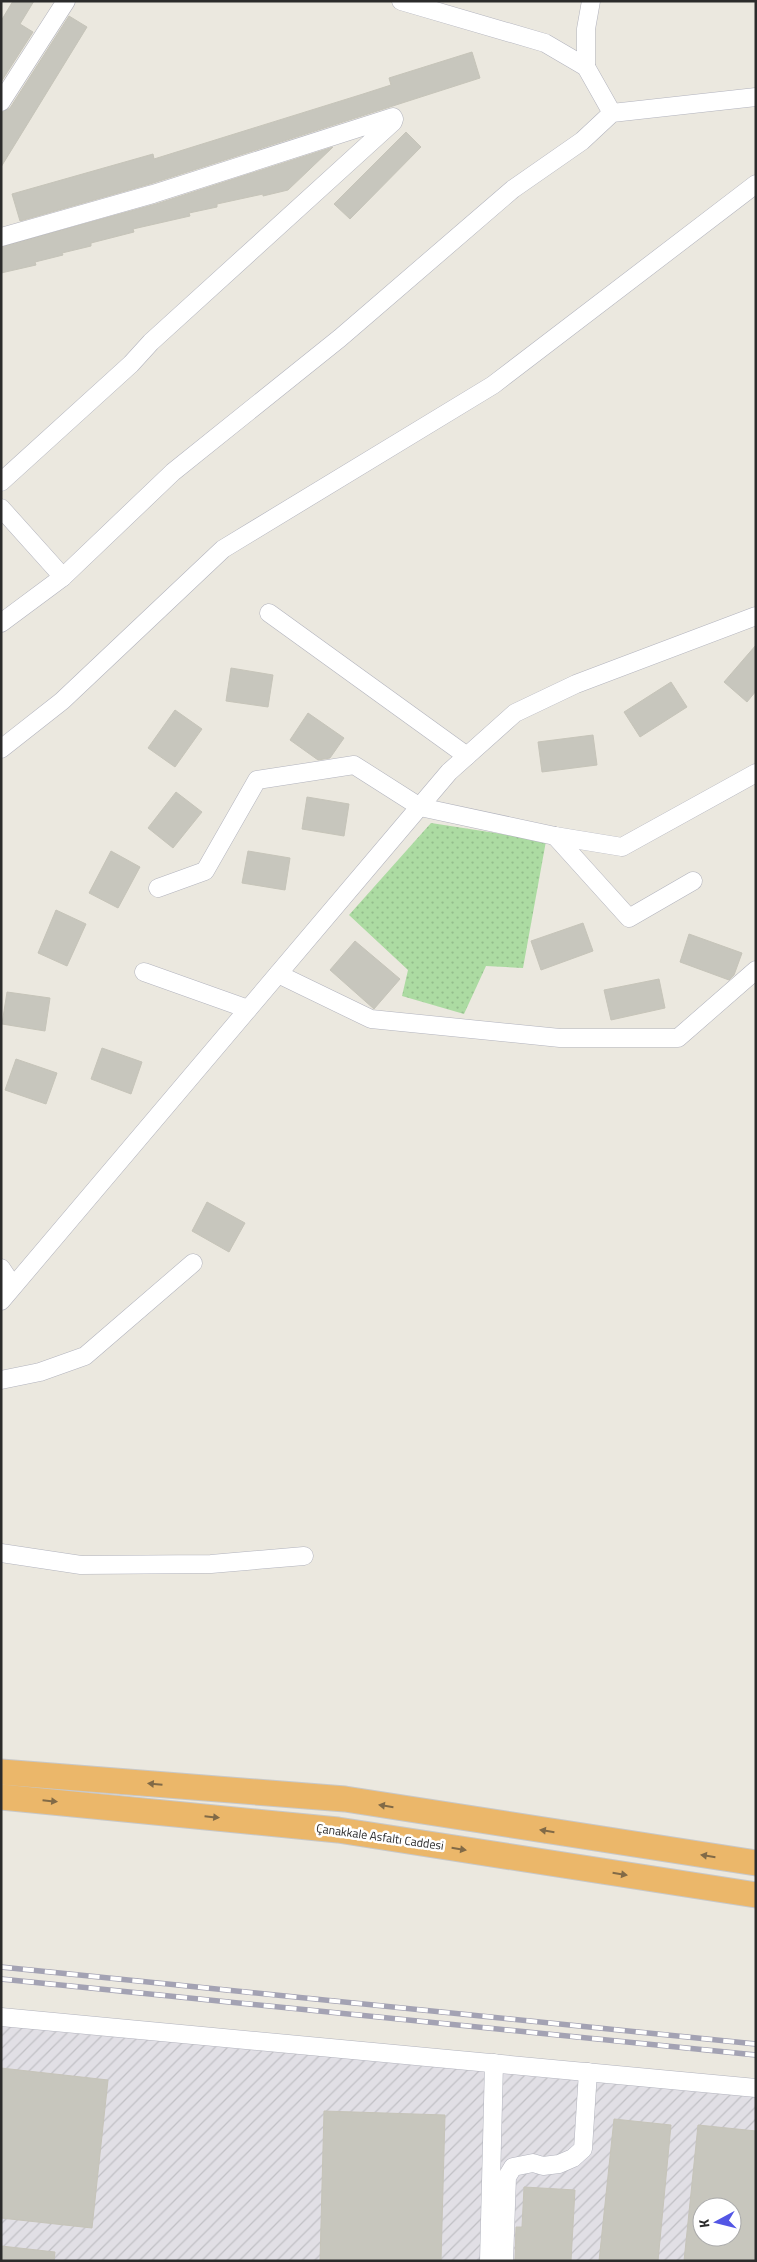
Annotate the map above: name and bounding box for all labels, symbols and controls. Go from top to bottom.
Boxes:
one-way arrow [147,1780,163,1788]
one-way arrow [42,1797,58,1805]
one-way arrow [378,1801,394,1809]
one-way arrow [204,1813,220,1821]
street label: Çanakkale Asfaltı Caddesi [315,1818,445,1855]
one-way arrow [539,1826,555,1834]
one-way arrow [452,1845,468,1853]
one-way arrow [699,1851,715,1859]
one-way arrow [612,1870,628,1878]
north arrow [692,2197,742,2247]
text: K [693,2218,715,2229]

